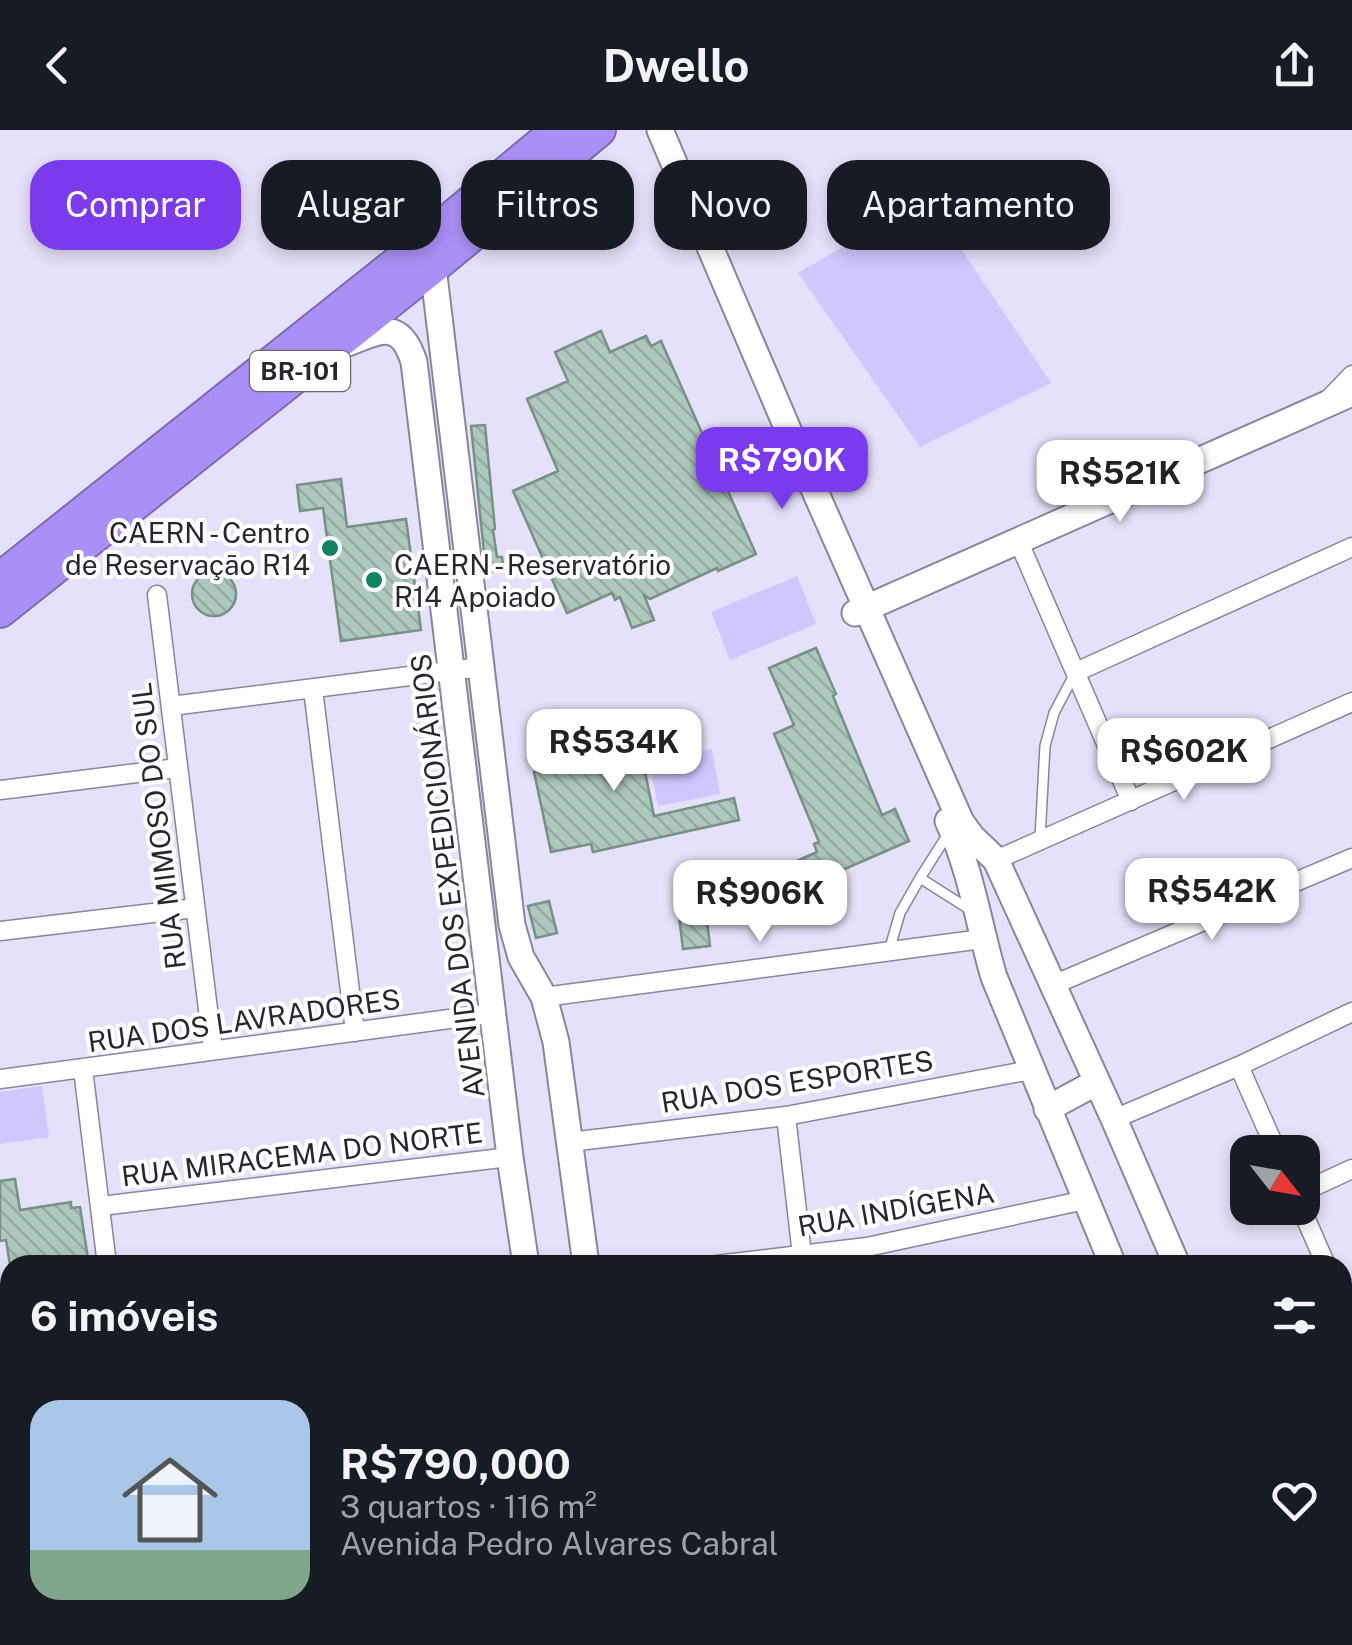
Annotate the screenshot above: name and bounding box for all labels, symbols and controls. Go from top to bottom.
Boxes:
icon: back [30,38,85,93]
icon: share [1267,38,1322,93]
text: Dwello [603,39,749,92]
chip: Comprar [30,160,241,250]
chip: Alugar [261,160,441,250]
chip: Filtros [461,160,634,250]
chip: Novo [654,160,807,250]
chip: Apartamento [827,160,1110,250]
road number: BR-101 [250,351,350,391]
pin: R$790K [701,427,863,512]
pin: R$521K [1039,440,1201,525]
text: R$790K [718,441,846,478]
text: R$521K [1059,454,1181,491]
place label: CAERN - Centro de Reservação R14 [65,516,310,581]
marker: CAERN - Centro de Reservação R14 [319,537,341,559]
place label: CAERN - Reservatório R14 Apoiado [394,548,671,613]
marker: CAERN - Reservatório R14 Apoiado [363,569,385,591]
street label: AVENIDA DOS EXPEDICIONÁRIOS [403,652,491,1100]
street label: RUA MIMOSO DO SUL [124,681,192,971]
pin: R$534K [533,709,695,794]
pin: R$602K [1103,718,1265,803]
text: R$534K [549,723,679,760]
text: R$602K [1120,732,1248,769]
pin: R$542K [1131,858,1293,943]
pin: R$906K [679,860,841,945]
text: R$542K [1147,872,1277,909]
text: R$906K [695,874,825,911]
street label: RUA DOS LAVRADORES [86,982,402,1058]
street label: RUA DOS ESPORTES [658,1043,936,1119]
street label: RUA MIRACEMA DO NORTE [119,1115,485,1193]
north arrow [1230,1135,1320,1225]
map controls [1230,1135,1320,1225]
street label: RUA INDÍGENA [795,1175,997,1243]
icon: filters [1267,1288,1322,1343]
text: 6 imóveis [30,1291,218,1340]
text: R$790,000 [340,1439,571,1488]
icon: home [110,1440,230,1560]
icon: heart [1267,1473,1322,1528]
text: 3 quartos · 116 m² [340,1488,597,1525]
text: Avenida Pedro Alvares Cabral [340,1525,778,1562]

